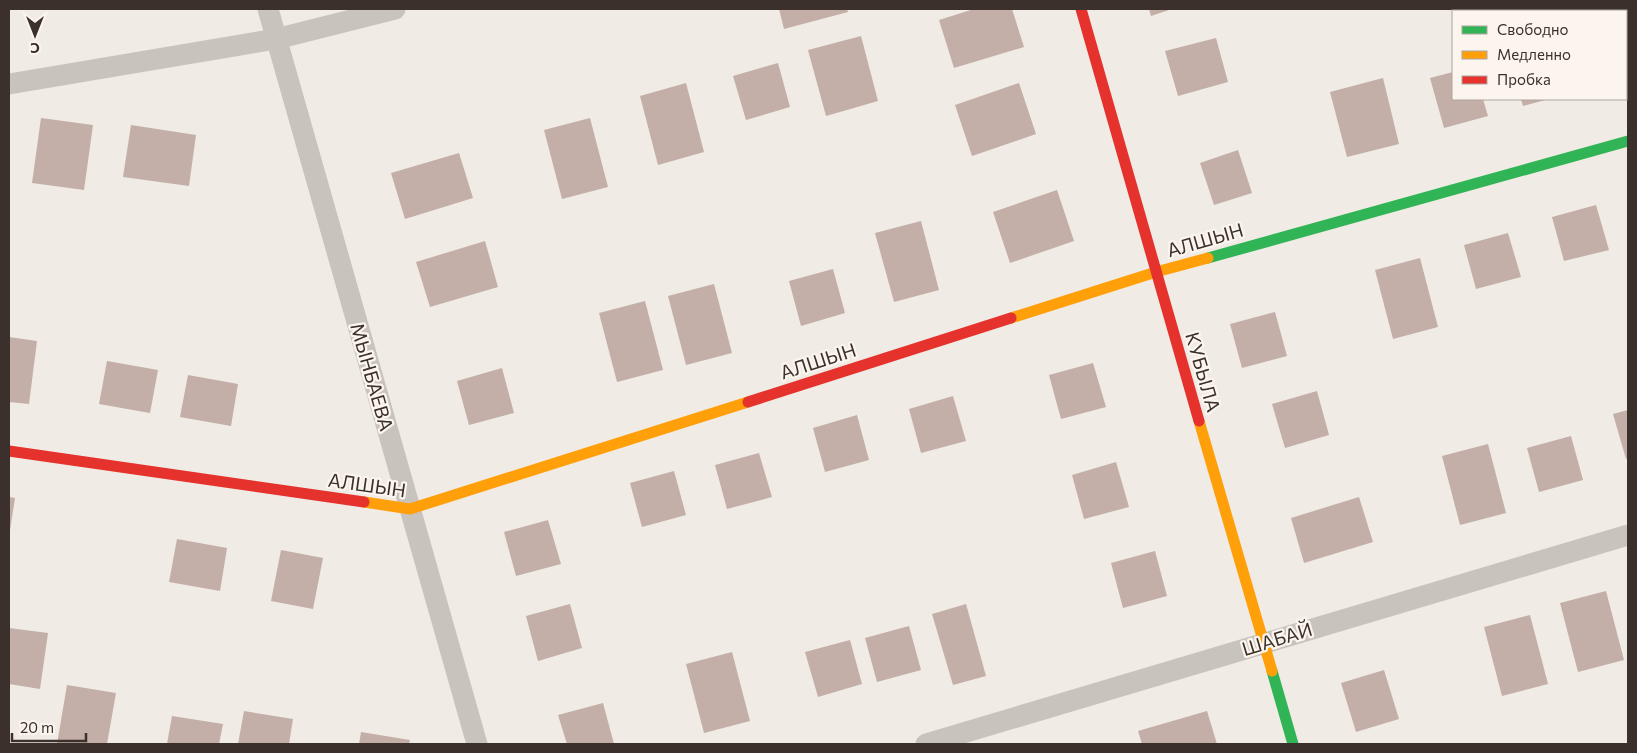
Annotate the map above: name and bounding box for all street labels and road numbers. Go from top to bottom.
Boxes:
street label: АЛШЫН [1164,218,1246,261]
street label: МЫНБАЕВА [346,320,399,433]
street label: КУБЫЛА [1181,329,1226,414]
street label: АЛШЫН [777,337,859,384]
street label: АЛШЫН [327,468,408,501]
street label: ШАБАЙ [1239,617,1315,660]

